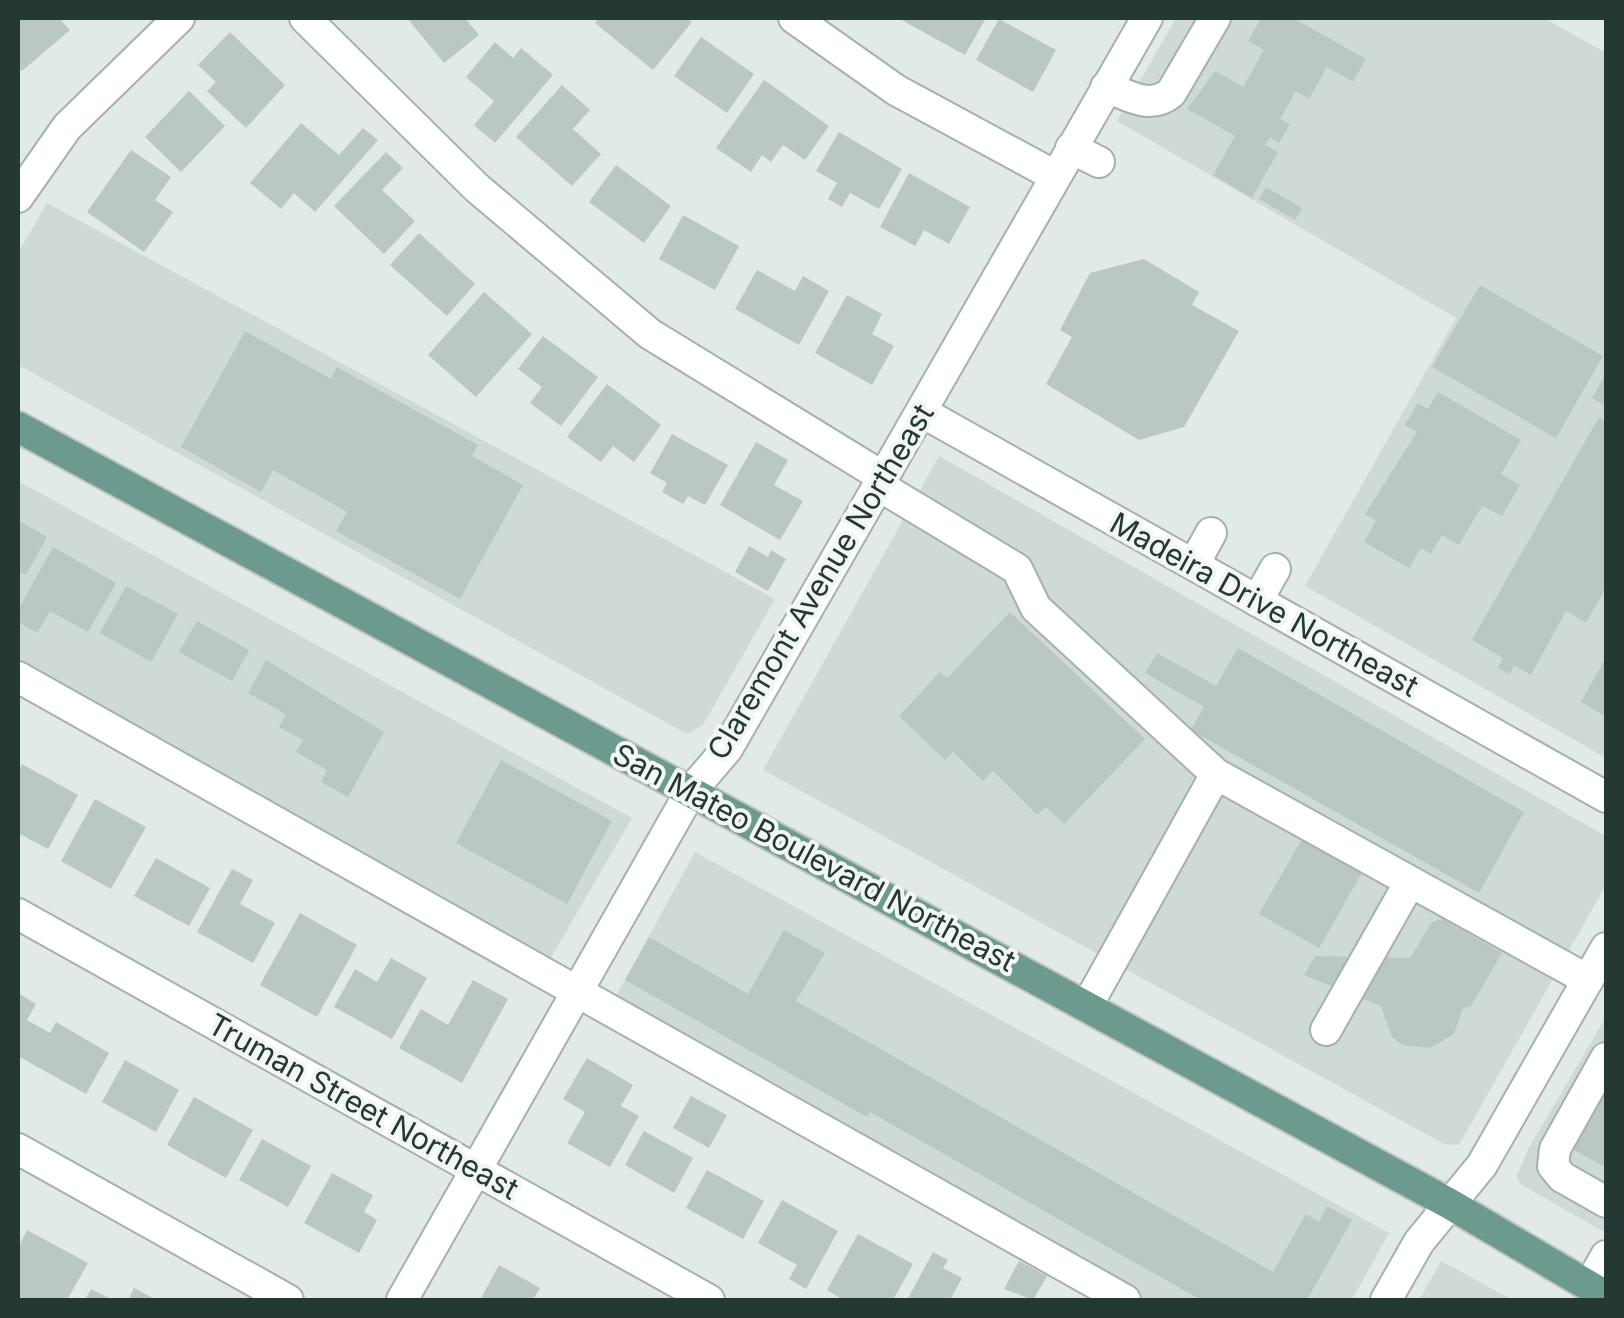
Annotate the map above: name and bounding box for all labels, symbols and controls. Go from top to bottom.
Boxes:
street label: Claremont Avenue Northeast [700,397,941,766]
street label: Madeira Drive Northeast [1104,504,1425,704]
street label: San Mateo Boulevard Northeast [607,735,1022,979]
street label: Truman Street Northeast [202,1006,525,1207]

